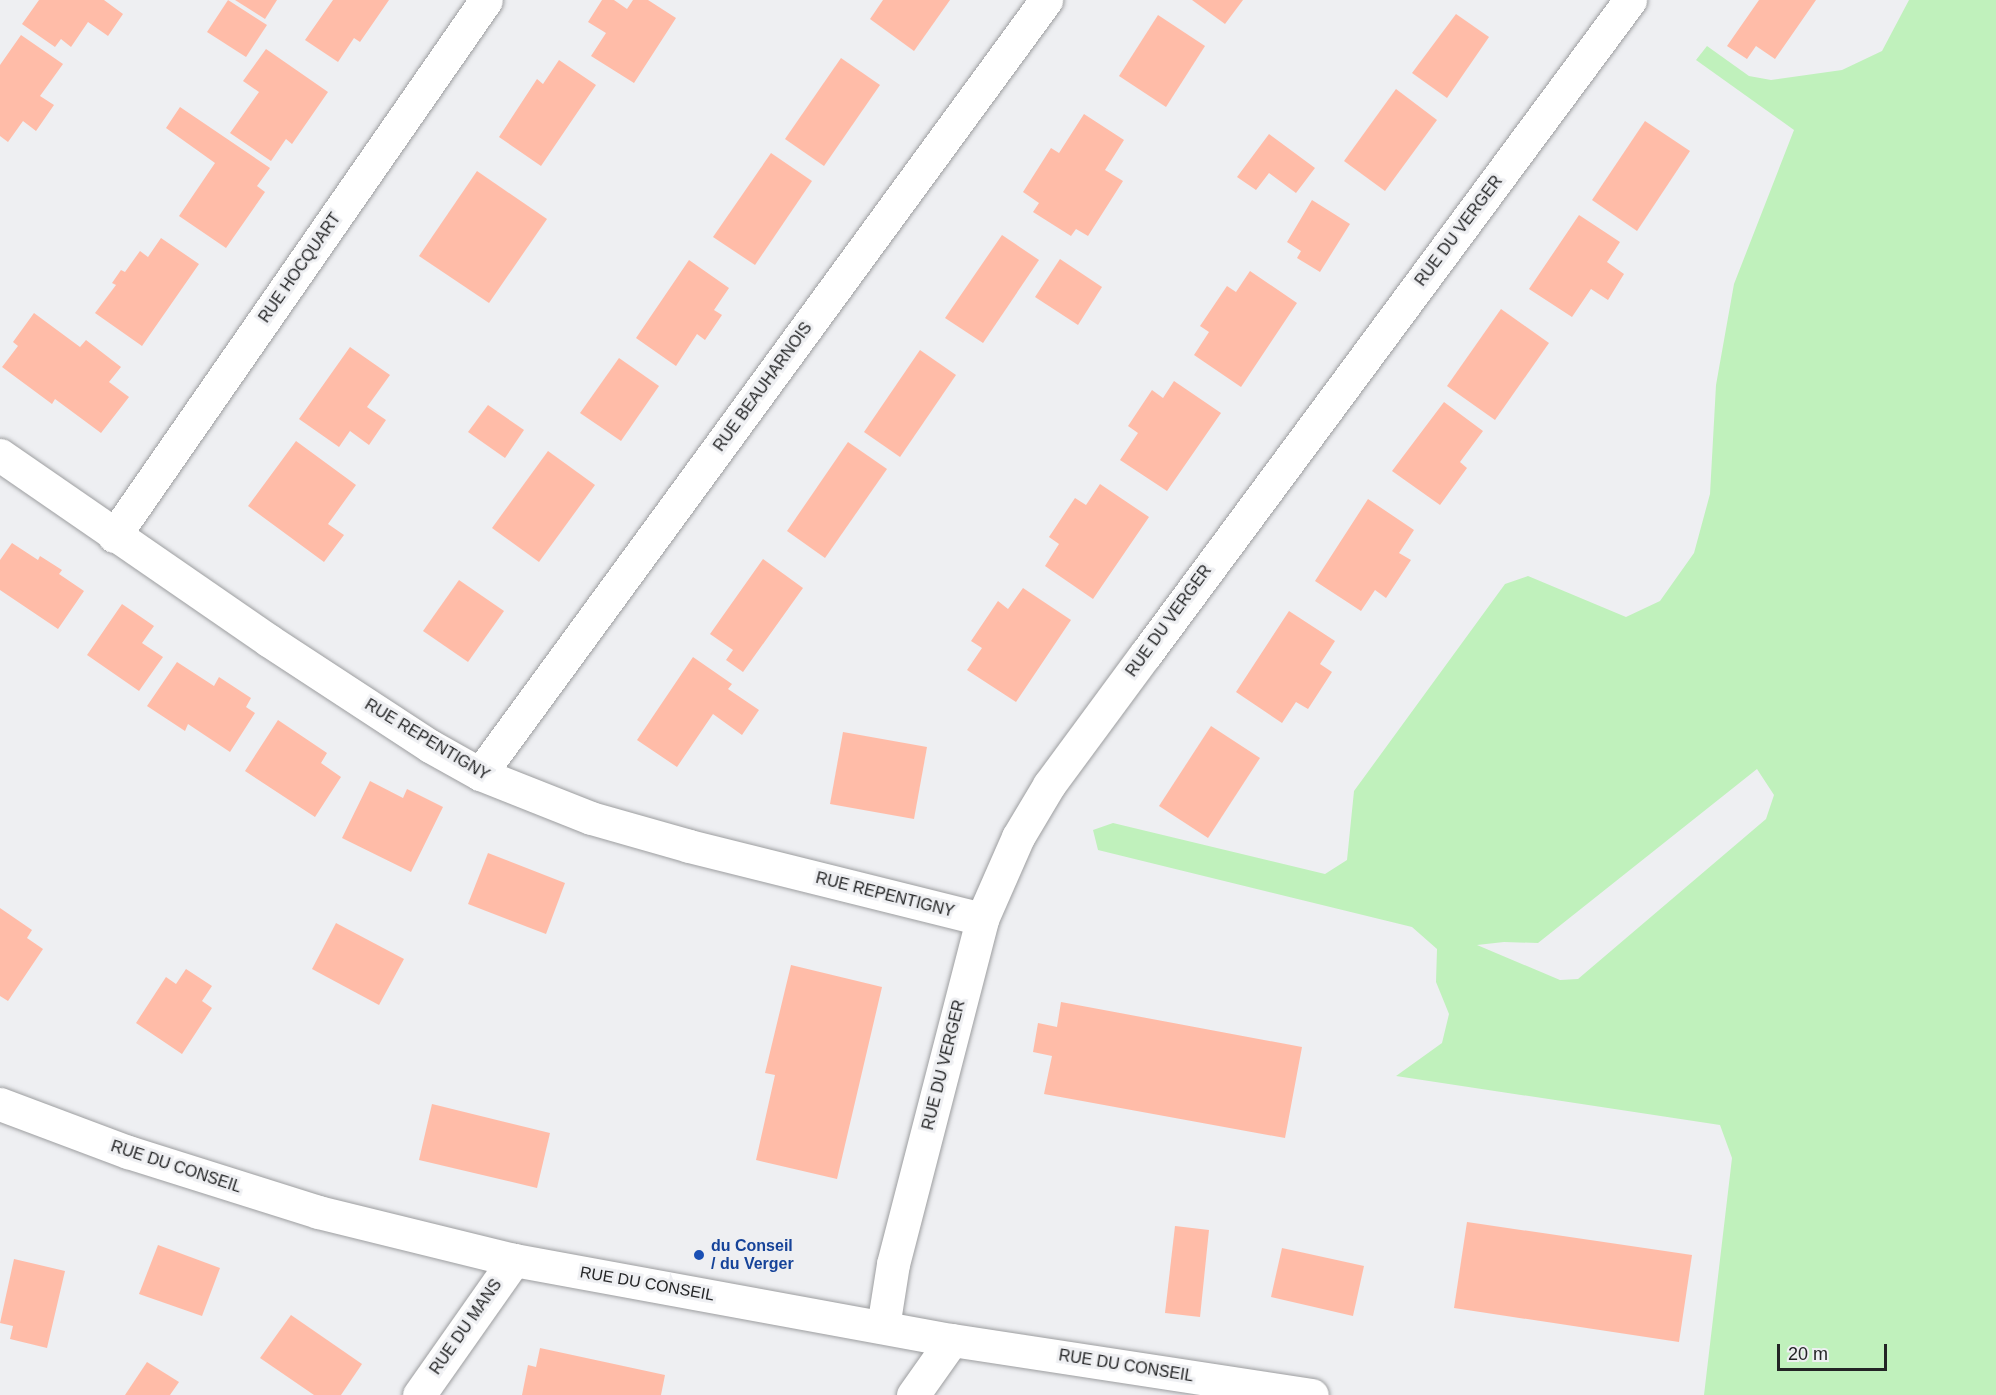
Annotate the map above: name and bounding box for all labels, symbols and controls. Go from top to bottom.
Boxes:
street label: RUE DU VERGER [1411,172,1507,290]
street label: RUE HOCQUART [255,209,345,327]
street label: RUE BEAUHARNOIS [710,319,816,455]
street label: RUE DU VERGER [1122,561,1216,681]
street label: RUE REPENTIGNY [361,695,493,785]
street label: RUE REPENTIGNY [814,868,956,922]
street label: RUE DU VERGER [919,998,969,1132]
street label: RUE DU CONSEIL [108,1137,244,1197]
place label: du Conseil / du Verger [711,1236,794,1274]
marker: du Conseil / du Verger [692,1248,706,1262]
street label: RUE DU CONSEIL [578,1263,716,1305]
street label: RUE DU MANS [426,1276,506,1378]
scale bar [1780,1332,1890,1370]
text: 20 m [1788,1344,1828,1364]
street label: RUE DU CONSEIL [1057,1346,1195,1386]

